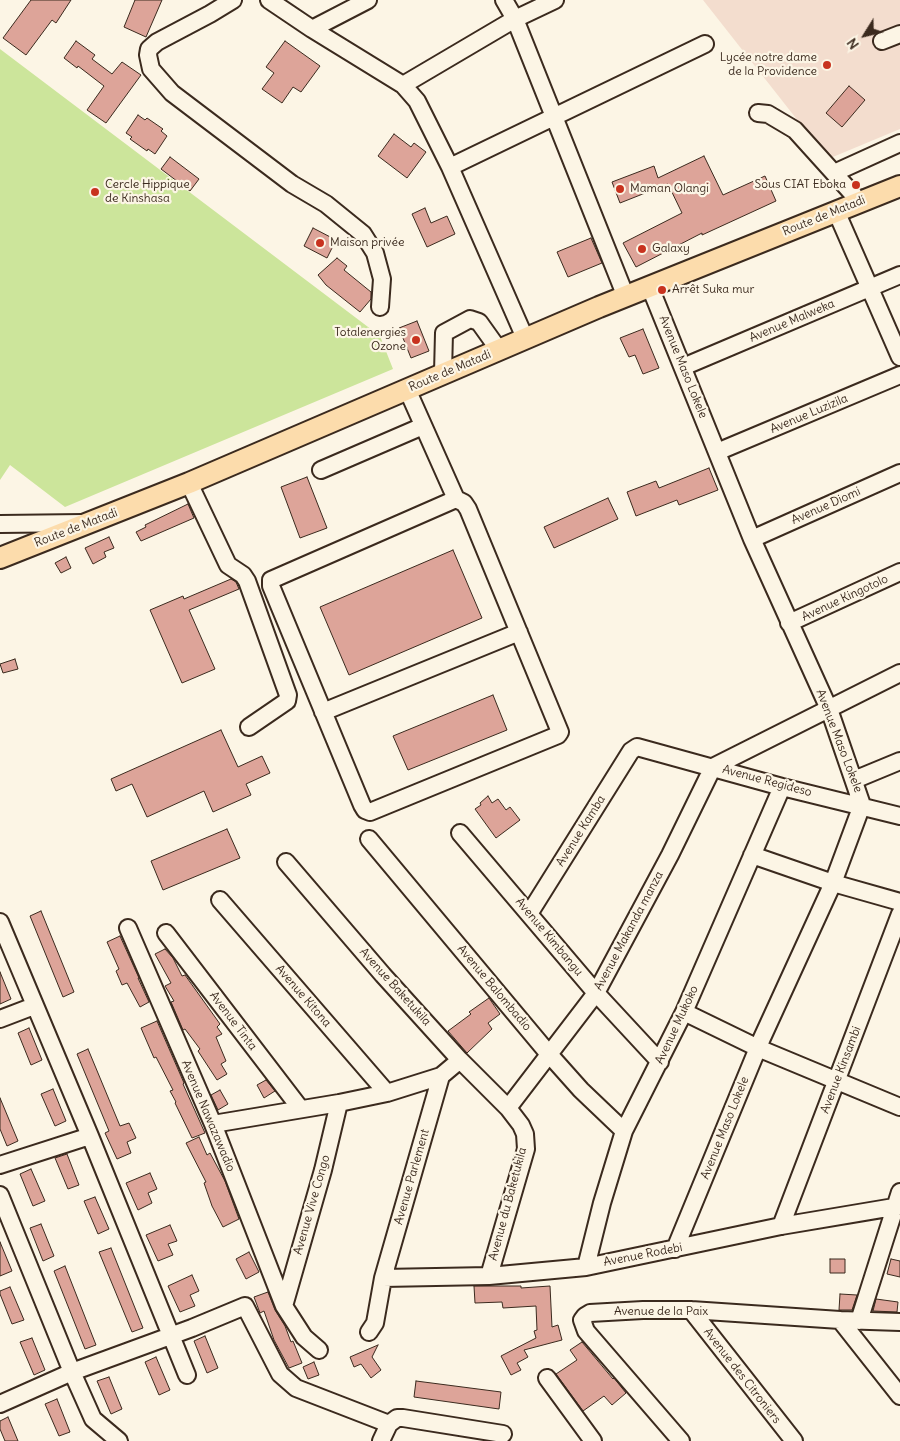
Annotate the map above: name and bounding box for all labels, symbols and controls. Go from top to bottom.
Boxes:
north arrow [840,10,890,60]
text: N [843,35,863,53]
place label: Lycée notre dame de la Providence [720,51,817,79]
marker: Lycée notre dame de la Providence [821,59,833,71]
place label: Cercle Hippique de Kinshasa [105,178,190,206]
place label: Sous CIAT Eboka [755,178,846,192]
marker: Sous CIAT Eboka [850,179,862,191]
place label: Maman Olangi [630,182,709,196]
marker: Maman Olangi [614,183,626,195]
marker: Cercle Hippique de Kinshasa [89,186,101,198]
street label: Route de Matadi [781,193,867,239]
place label: Maison privée [330,236,404,250]
marker: Maison privée [314,237,326,249]
place label: Galaxy [652,242,690,256]
marker: Galaxy [636,243,648,255]
place label: Arrêt Suka mur [672,283,754,297]
marker: Arrêt Suka mur [656,284,668,296]
street label: Avenue Malweka [747,297,837,345]
street label: Avenue Maso Lokele [656,314,710,420]
place label: Totalenergies Ozone [334,326,406,354]
marker: Totalenergies Ozone [410,334,422,346]
street label: Route de Matadi [407,347,493,395]
street label: Avenue Luzizila [768,391,850,437]
street label: Avenue Diomi [789,484,863,528]
street label: Route de Matadi [32,506,120,550]
street label: Avenue Kingotolo [799,572,891,624]
street label: Avenue Maso Lokele [813,687,865,795]
street label: Avenue Regideso [721,762,813,800]
street label: Avenue Kamba [553,793,609,869]
street label: Avenue Makanda manza [591,869,667,993]
street label: Avenue Kimbangu [512,895,586,979]
street label: Avenue Balombadio [454,942,534,1034]
street label: Avenue Baketukila [356,945,434,1029]
street label: Avenue Kitona [272,962,334,1030]
street label: Avenue Mukoko [652,983,702,1067]
street label: Avenue Tinta [206,989,260,1053]
street label: Avenue Kinsambi [818,1024,864,1116]
street label: Avenue Nawazawadio [178,1058,238,1174]
street label: Avenue Maso Lokele [698,1075,752,1181]
street label: Avenue Parlement [391,1128,433,1226]
street label: Avenue du Baketukila [486,1146,530,1262]
street label: Avenue Vive Congo [291,1153,333,1257]
street label: Avenue Rodebi [602,1240,684,1270]
street label: Avenue de la Paix [614,1305,708,1319]
street label: Avenue des Citroniers [700,1325,784,1427]

